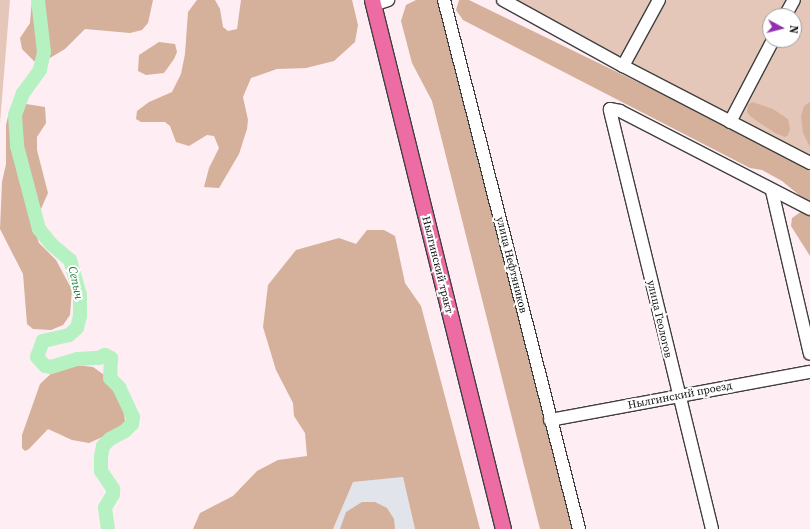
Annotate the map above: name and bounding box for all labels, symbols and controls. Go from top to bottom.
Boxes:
north arrow [762,8,802,48]
text: N [785,25,801,34]
street label: Нылгинский тракт [419,215,455,315]
street label: улица Нефтяников [493,215,529,315]
water label: Сепыч [64,265,86,301]
street label: улица Геологов [644,279,674,359]
street label: Нылгинский проезд [627,379,733,413]

